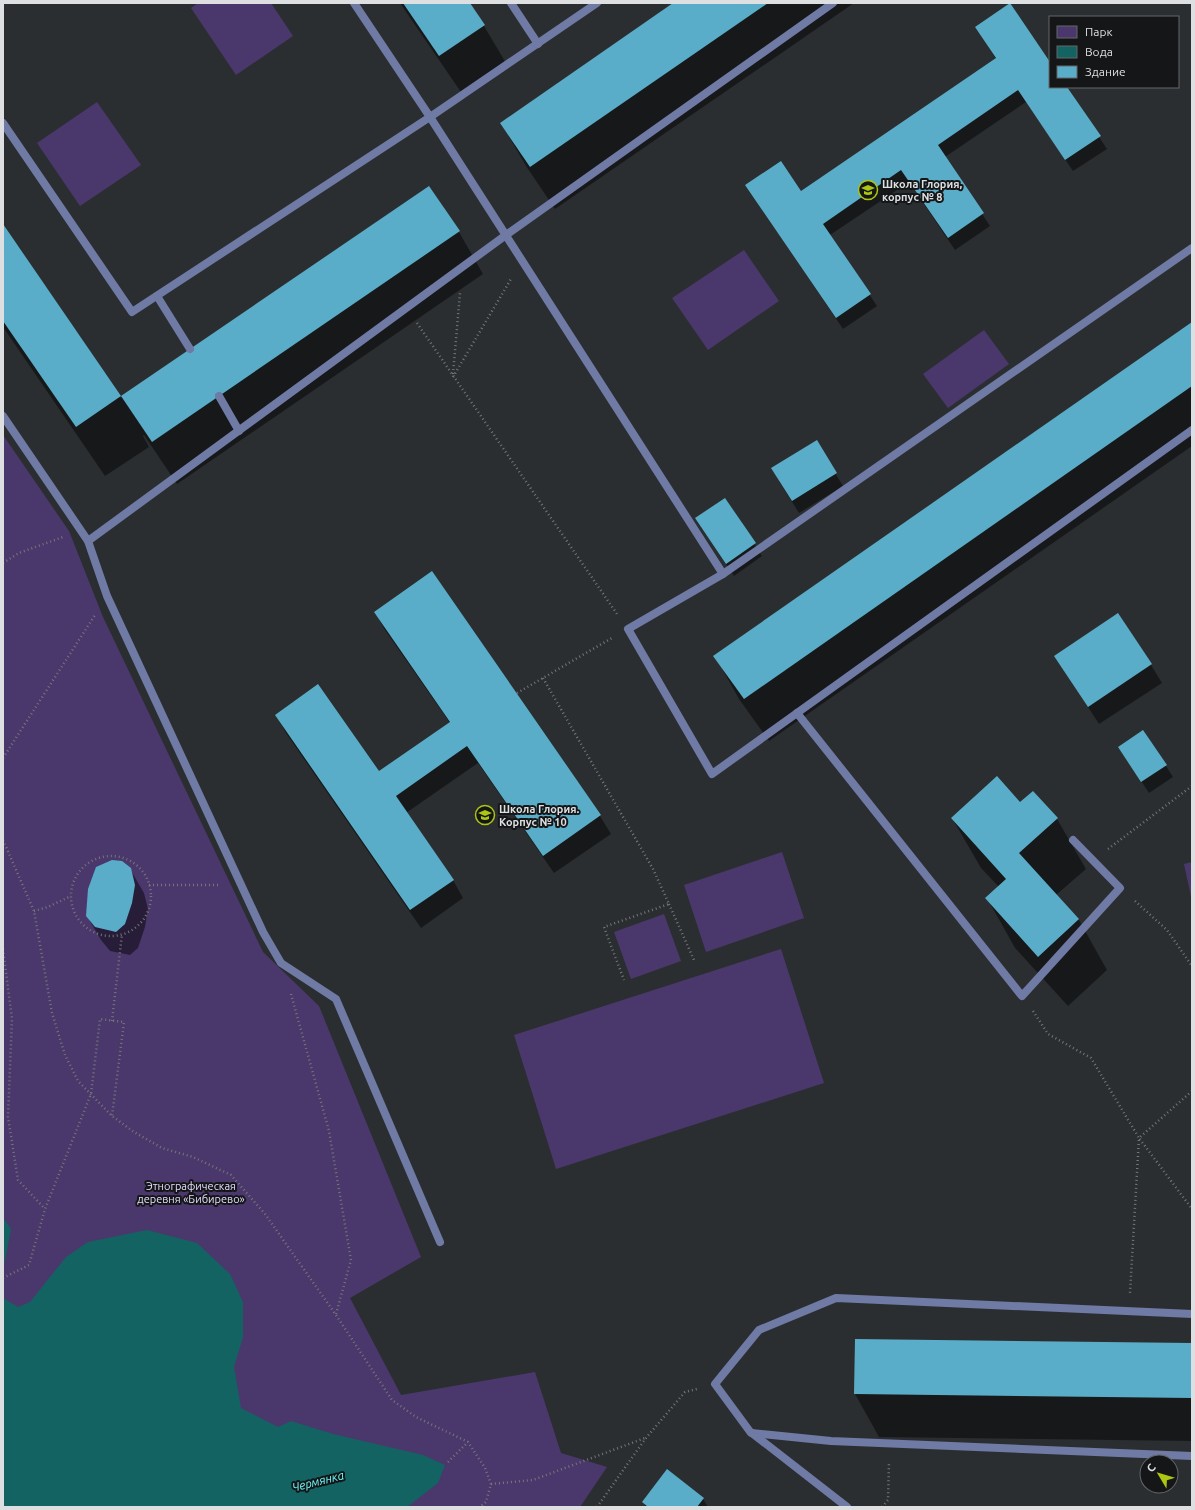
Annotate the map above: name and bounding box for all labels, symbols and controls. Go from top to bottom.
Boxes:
legend [1049,16,1179,88]
text: Парк [1085,25,1113,38]
text: Вода [1085,45,1113,58]
text: Здание [1085,65,1126,78]
place label: Школа Глория, корпус № 8 [882,178,962,203]
school or university icon: Школа Глория, корпус № 8 [857,179,879,201]
place label: Школа Глория. Корпус № 10 [499,803,579,828]
school or university icon: Школа Глория. Корпус № 10 [474,804,496,826]
park label: Этнографическая деревня «Бибирево» [137,1180,245,1205]
north arrow [1139,1454,1179,1494]
text: С [1144,1461,1158,1474]
water label: Чермянка [291,1468,346,1494]

